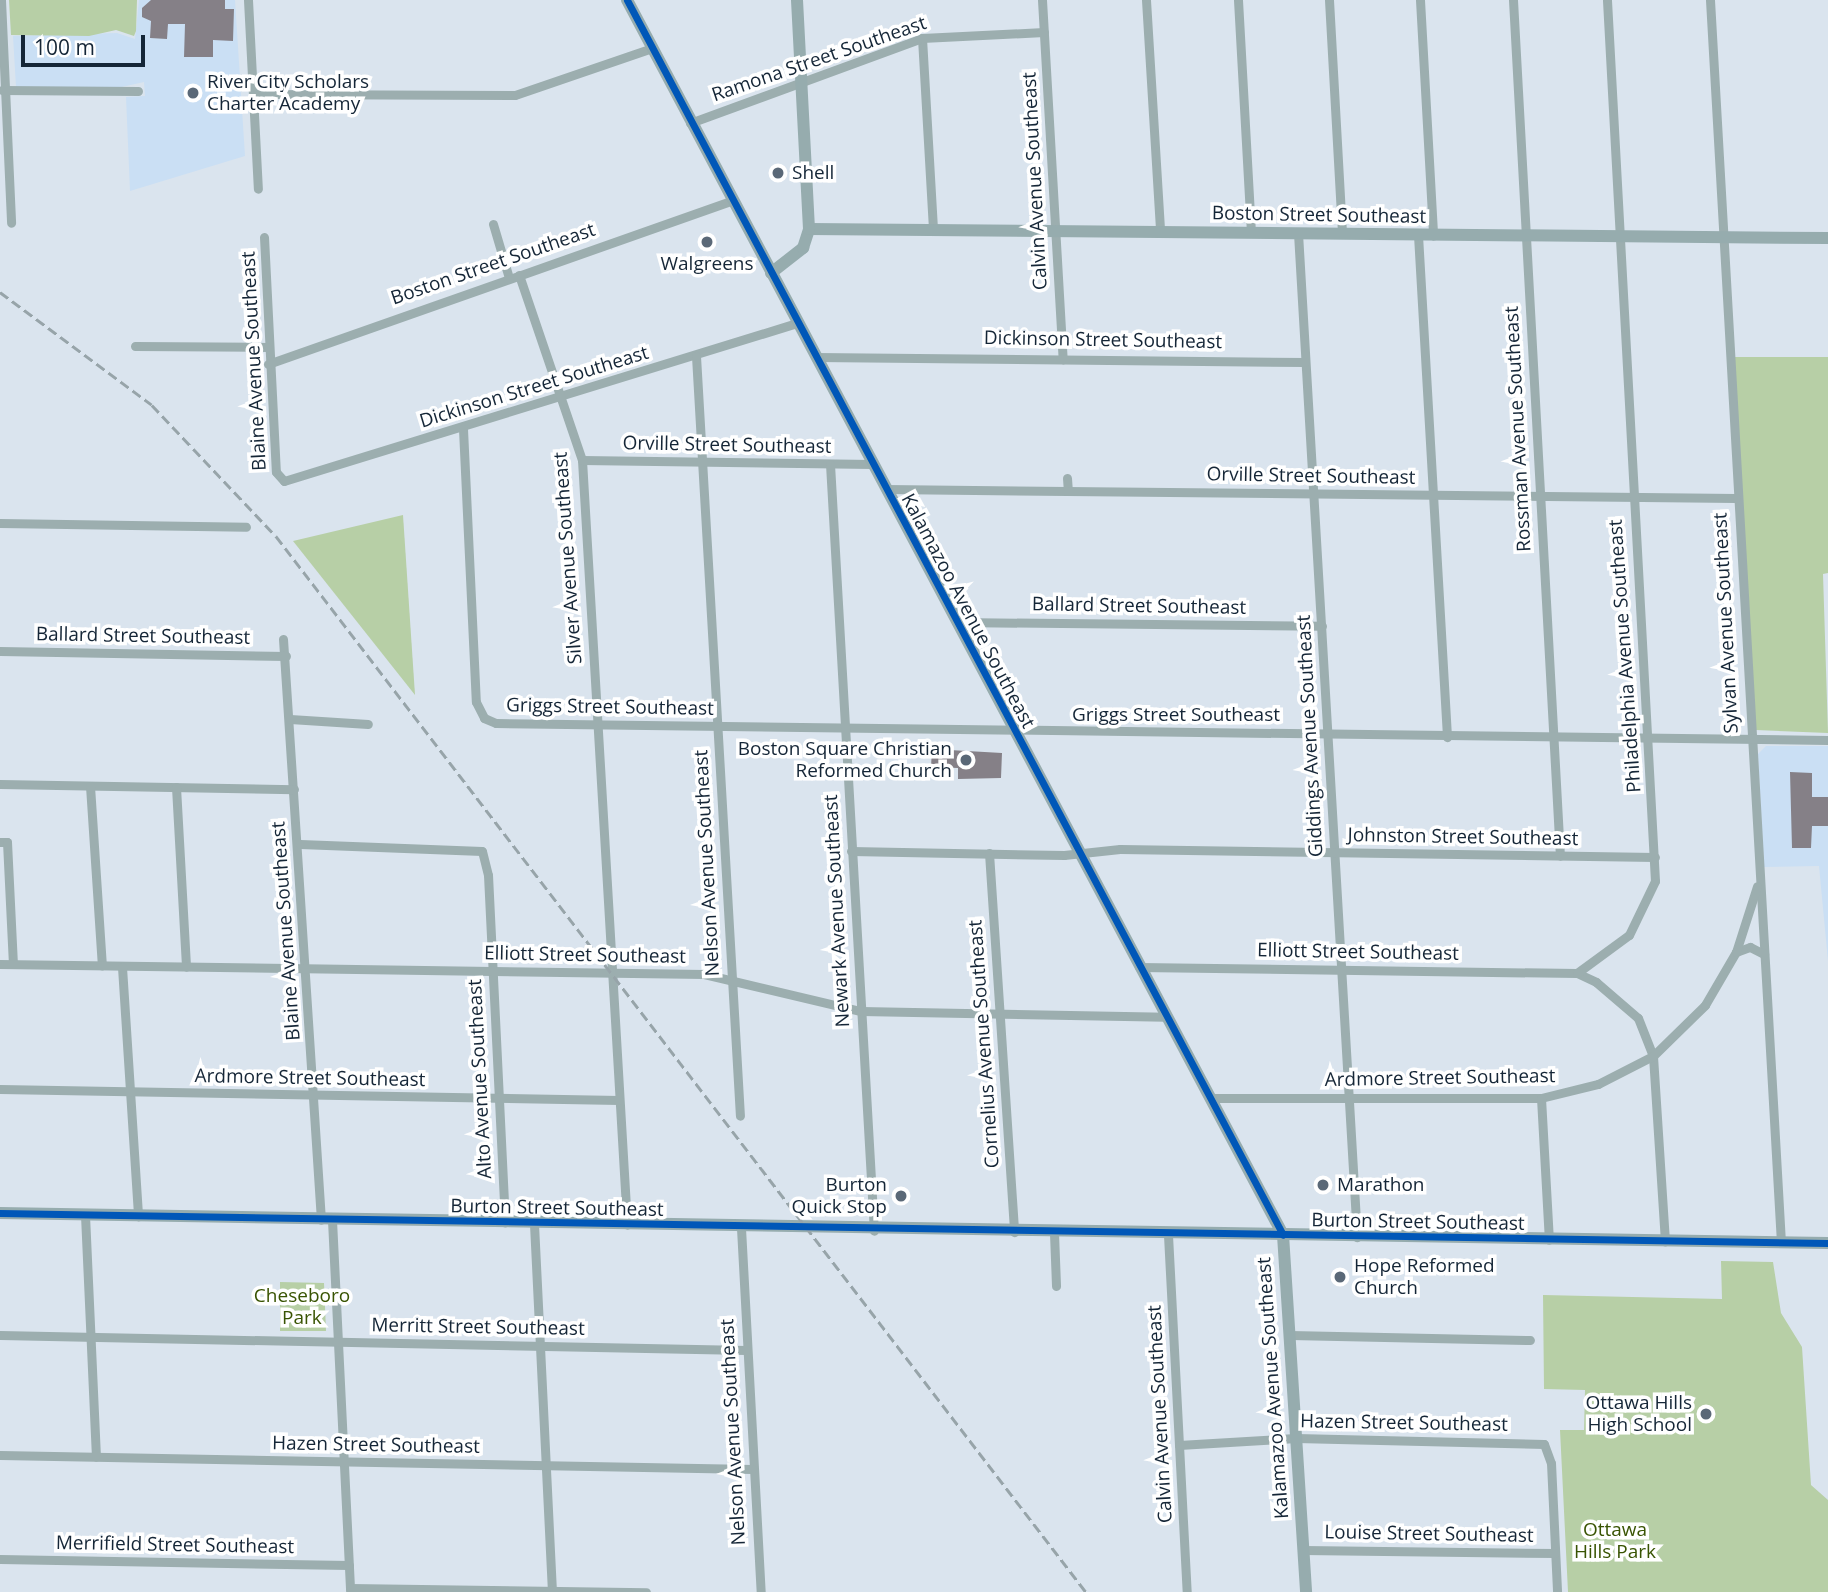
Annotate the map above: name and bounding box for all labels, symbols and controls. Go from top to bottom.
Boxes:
street label: Ramona Street Southeast [709,12,929,106]
scale bar [24,21,149,65]
text: 100 m [34,33,95,61]
place label: River City Scholars Charter Academy [207,71,369,115]
street label: Calvin Avenue Southeast [1018,71,1052,291]
marker: River City Scholars Charter Academy [185,85,201,101]
place label: Shell [792,162,834,184]
marker: Shell [770,165,786,181]
street label: Boston Street Southeast [1212,202,1426,228]
street label: Boston Street Southeast [388,218,598,310]
marker: Walgreens [699,234,715,250]
street label: Blaine Avenue Southeast [237,251,271,471]
place label: Walgreens [660,253,754,275]
street label: Rossman Avenue Southeast [1500,306,1536,552]
street label: Dickinson Street Southeast [984,327,1222,353]
street label: Dickinson Street Southeast [417,341,651,433]
street label: Orville Street Southeast [622,432,832,458]
street label: Silver Avenue Southeast [549,451,587,665]
street label: Orville Street Southeast [1206,463,1416,489]
street label: Kalamazoo Avenue Southeast [896,490,1040,732]
street label: Sylvan Avenue Southeast [1709,512,1743,734]
street label: Philadelphia Avenue Southeast [1604,519,1646,793]
street label: Ballard Street Southeast [1032,593,1246,619]
street label: Giddings Avenue Southeast [1292,614,1328,858]
street label: Ballard Street Southeast [36,623,250,649]
street label: Griggs Street Southeast [506,694,714,720]
street label: Griggs Street Southeast [1072,704,1280,726]
place label: Boston Square Christian Reformed Church [738,738,952,782]
street label: Nelson Avenue Southeast [690,749,724,977]
marker: Boston Square Christian Reformed Church [958,752,974,768]
street label: Newark Avenue Southeast [820,794,854,1028]
street label: Blaine Avenue Southeast [267,821,305,1041]
street label: Johnston Street Southeast [1347,824,1579,850]
street label: Cornelius Avenue Southeast [964,919,1004,1169]
street label: Elliott Street Southeast [1257,939,1459,965]
street label: Elliott Street Southeast [484,942,686,968]
street label: Alto Avenue Southeast [463,979,497,1179]
street label: Ardmore Street Southeast [194,1065,426,1091]
street label: Ardmore Street Southeast [1324,1065,1556,1091]
place label: Burton Quick Stop [792,1174,887,1218]
place label: Marathon [1337,1174,1424,1196]
marker: Marathon [1315,1177,1331,1193]
marker: Burton Quick Stop [893,1188,909,1204]
street label: Burton Street Southeast [450,1195,664,1221]
street label: Burton Street Southeast [1311,1209,1525,1235]
place label: Hope Reformed Church [1354,1255,1495,1299]
street label: Kalamazoo Avenue Southeast [1252,1256,1294,1520]
marker: Hope Reformed Church [1332,1269,1348,1285]
park label: Cheseboro Park [254,1285,350,1329]
street label: Calvin Avenue Southeast [1143,1304,1177,1524]
street label: Merritt Street Southeast [371,1314,585,1340]
street label: Nelson Avenue Southeast [716,1318,750,1546]
place label: Ottawa Hills High School [1585,1392,1692,1436]
marker: Ottawa Hills High School [1698,1406,1714,1422]
street label: Hazen Street Southeast [1300,1410,1508,1436]
street label: Hazen Street Southeast [272,1432,480,1458]
park label: Ottawa Hills Park [1574,1519,1656,1563]
street label: Louise Street Southeast [1324,1521,1534,1547]
street label: Merrifield Street Southeast [56,1532,294,1558]

